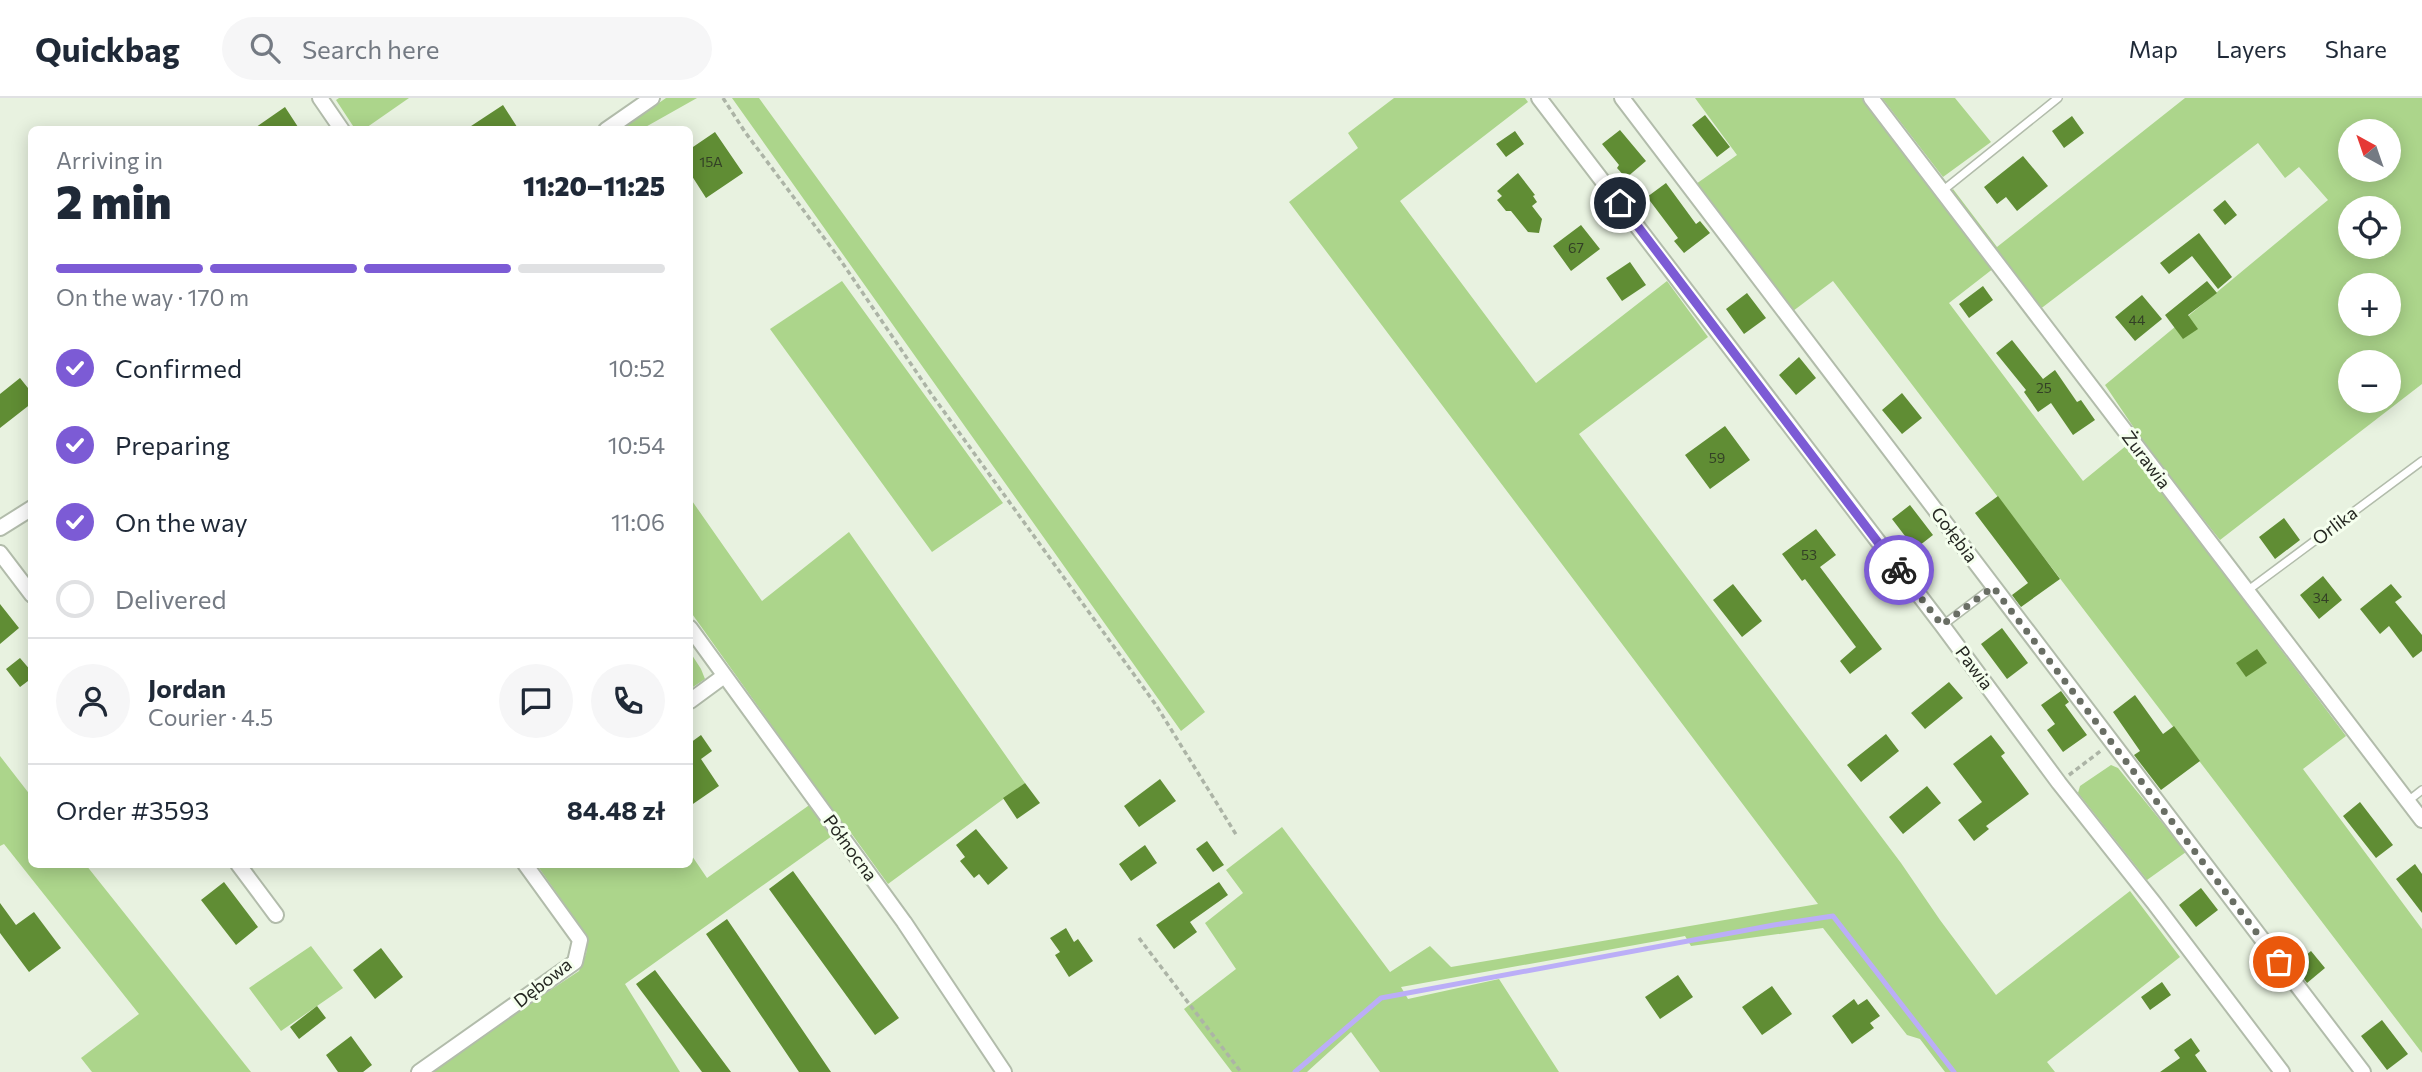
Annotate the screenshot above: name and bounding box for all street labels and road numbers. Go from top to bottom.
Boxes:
street label: Żurawia [2118,426,2176,493]
street label: Orlika [2308,501,2361,549]
street label: Gołębia [1927,502,1983,566]
street label: Pawia [1951,641,1998,694]
street label: Północna [819,810,882,885]
street label: Dębowa [509,953,576,1012]

